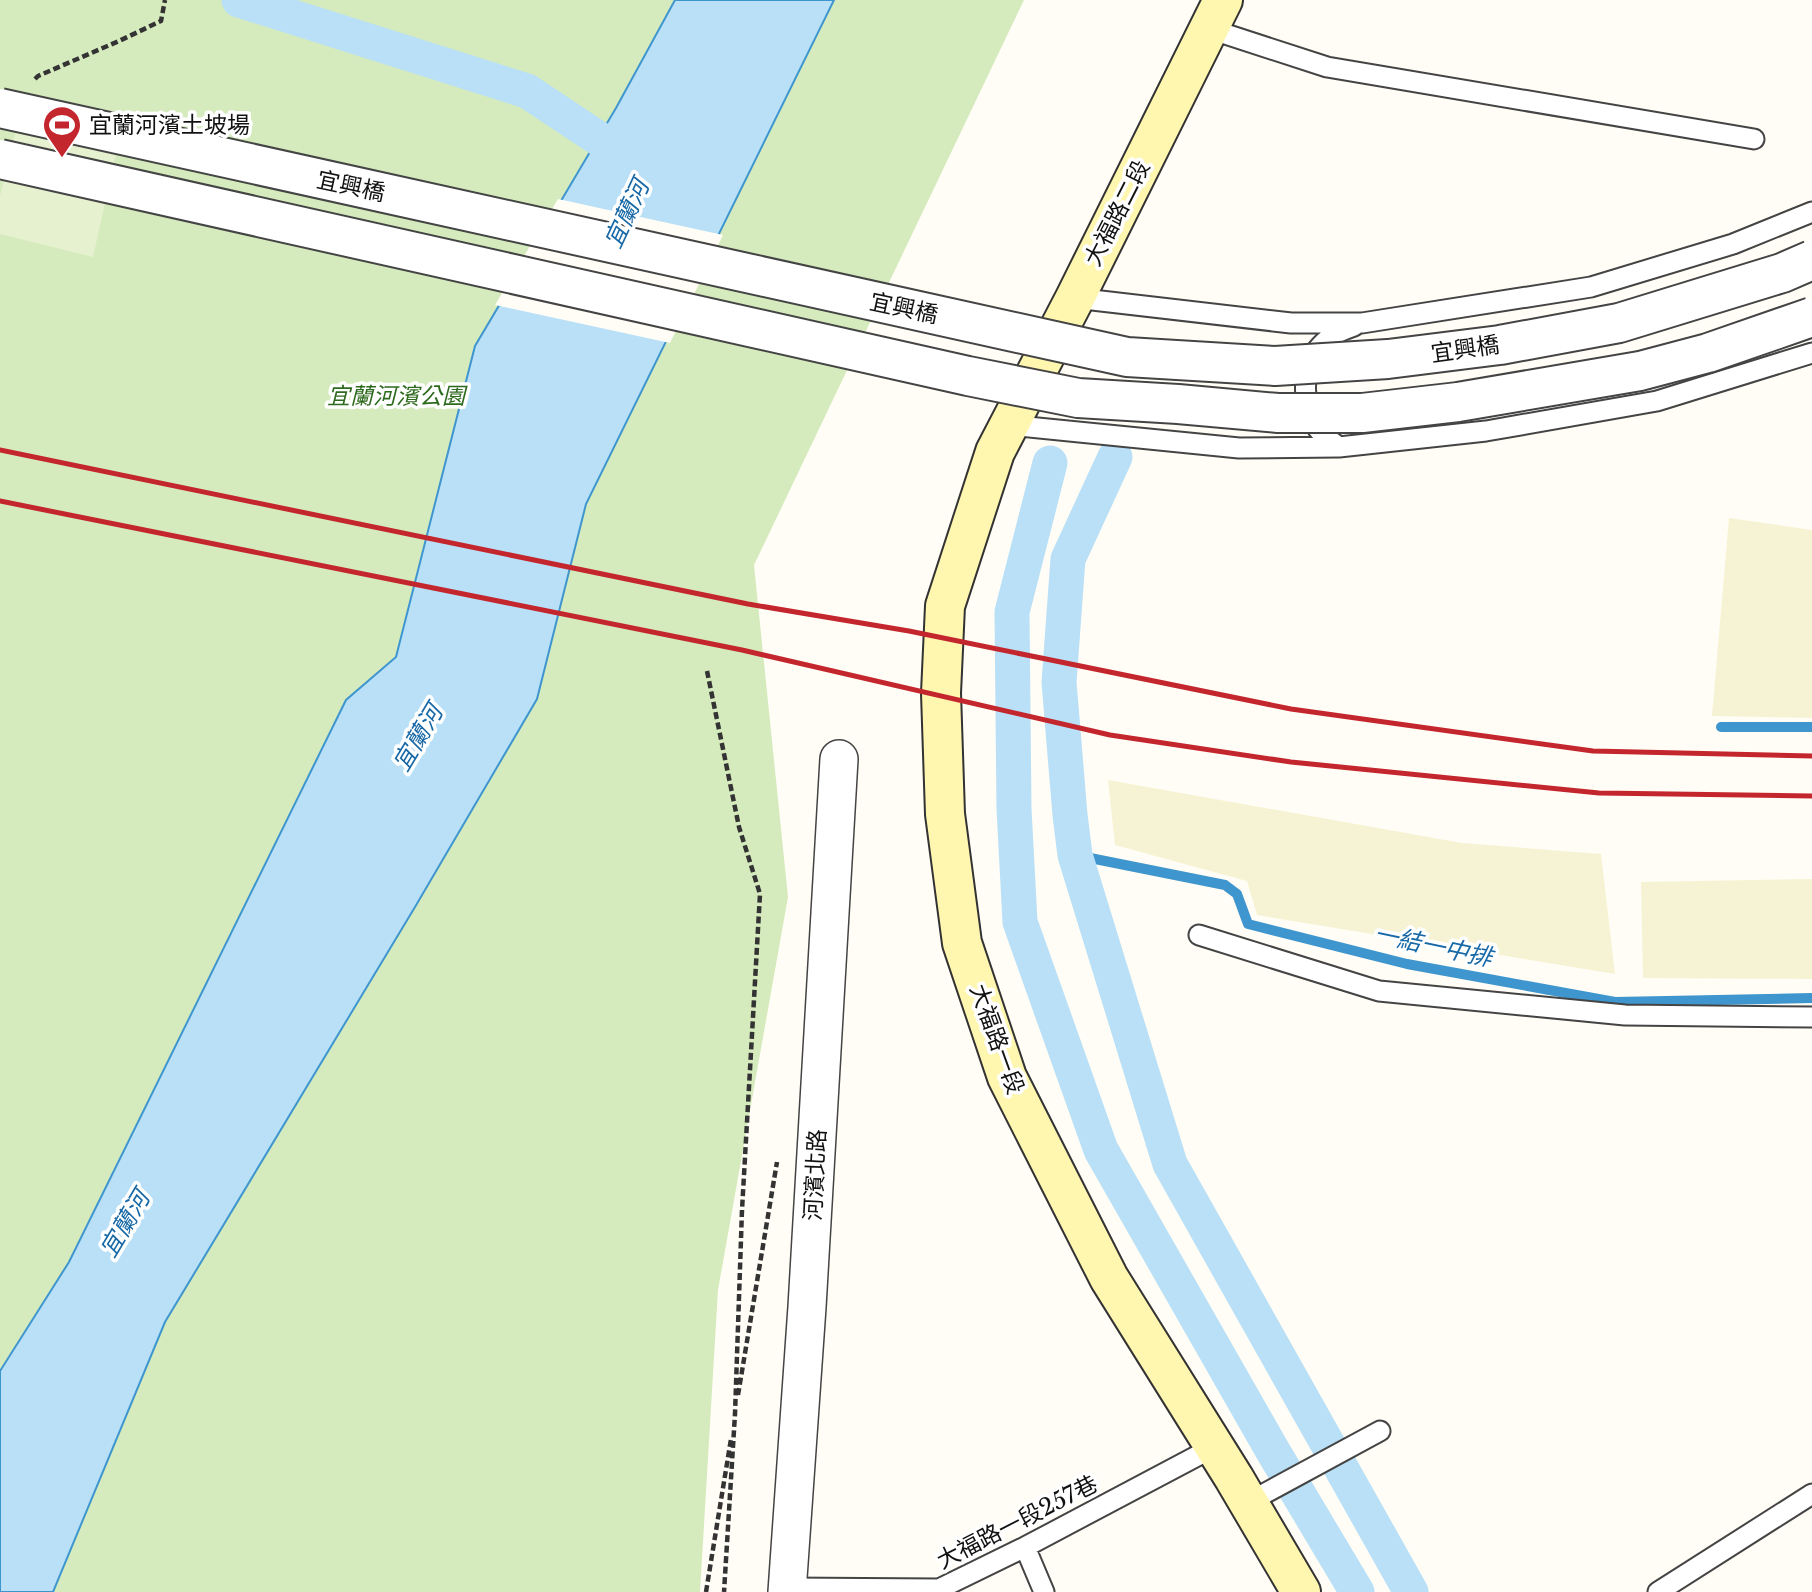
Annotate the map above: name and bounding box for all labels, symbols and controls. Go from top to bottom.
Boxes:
sports icon: 宜蘭河濱土坡場 [41,104,83,159]
place label: 宜蘭河濱土坡場 [89,111,250,139]
street label: 大福路二段 [1078,155,1156,271]
street label: 宜興橋 [314,165,388,207]
water label: 宜蘭河 [598,171,657,253]
street label: 宜興橋 [867,287,941,329]
street label: 宜興橋 [1429,330,1501,368]
park label: 宜蘭河濱公園 [327,382,468,410]
water label: 宜蘭河 [387,696,451,776]
water label: 一結一中排 [1371,919,1498,973]
street label: 大福路一段 [964,980,1030,1098]
street label: 河濱北路 [799,1128,831,1222]
water label: 宜蘭河 [94,1182,158,1262]
street label: 大福路一段257巷 [932,1469,1102,1575]

